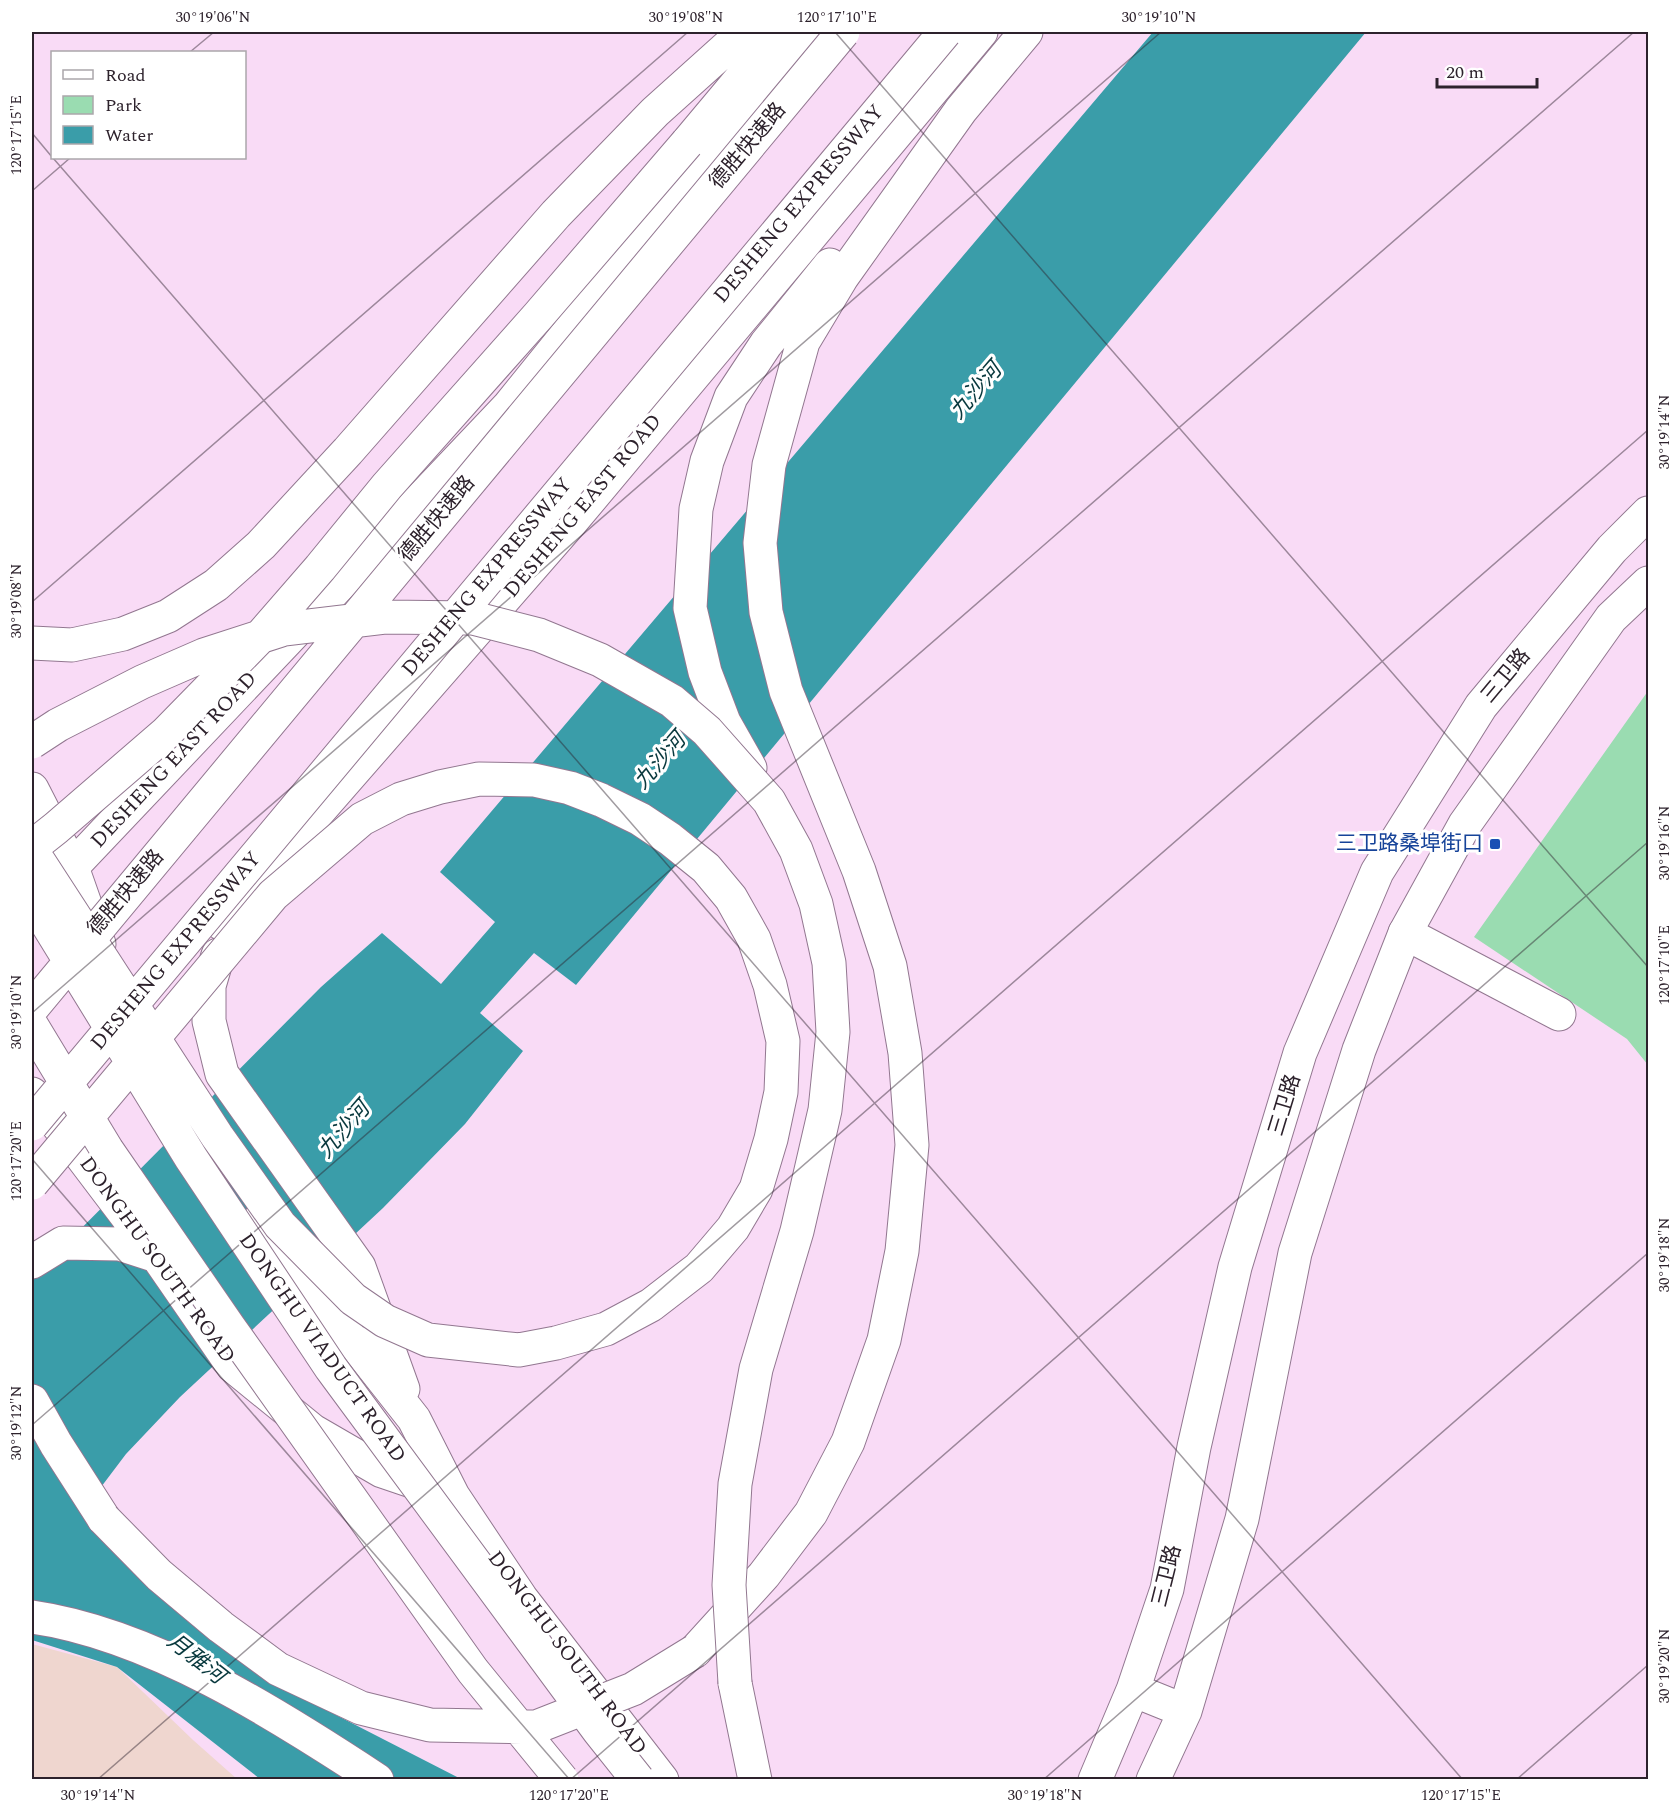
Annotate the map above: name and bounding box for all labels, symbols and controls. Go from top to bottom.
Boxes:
text: 30°19'06"N [176,6,251,29]
text: 30°19'08"N [649,6,724,29]
text: 120°17'10"E [797,6,877,29]
text: 30°19'10"N [1122,6,1197,29]
legend [51,51,246,159]
scale bar [1437,51,1538,89]
text: 20 m [1446,59,1484,86]
text: Road [105,62,146,89]
text: Park [105,92,142,119]
text: 120°17'15"E [5,95,28,175]
street label: 德胜快速路 [702,95,794,197]
street label: DESHENG EXPRESSWAY [706,97,892,311]
text: Water [105,122,153,149]
water label: 九沙河 [942,352,1013,427]
text: 30°19'14"N [1653,394,1676,470]
street label: DESHENG EAST ROAD [496,407,670,605]
street label: 德胜快速路 [391,468,483,570]
street label: DESHENG EXPRESSWAY [394,470,580,684]
text: 30°19'08"N [5,563,28,639]
street label: 三卫路 [1473,642,1539,710]
street label: DESHENG EAST ROAD [83,664,265,856]
water label: 九沙河 [626,722,697,797]
text: 30°19'16"N [1653,805,1676,881]
place label: 三卫路桑埠街口 [1336,828,1483,860]
marker: 三卫路桑埠街口 [1488,837,1502,851]
street label: 德胜快速路 [80,842,172,944]
street label: DESHENG EXPRESSWAY [83,844,269,1058]
text: 120°17'10"E [1653,925,1676,1005]
text: 30°19'10"N [5,974,28,1050]
street label: 三卫路 [1260,1070,1310,1140]
water label: 九沙河 [310,1091,381,1166]
text: 120°17'20"E [5,1121,28,1201]
street label: DONGHU SOUTH ROAD [71,1150,243,1370]
text: 30°19'18"N [1653,1217,1676,1293]
street label: DONGHU VIADUCT ROAD [230,1226,414,1470]
text: 30°19'12"N [5,1385,28,1461]
street label: 三卫路 [1144,1542,1190,1610]
street label: DONGHU SOUTH ROAD [479,1544,655,1762]
water label: 月雅河 [160,1626,235,1695]
text: 30°19'20"N [1653,1628,1676,1704]
text: 30°19'14"N [61,1784,136,1807]
text: 120°17'20"E [529,1784,609,1807]
text: 30°19'18"N [1008,1784,1083,1807]
text: 120°17'15"E [1421,1784,1501,1807]

